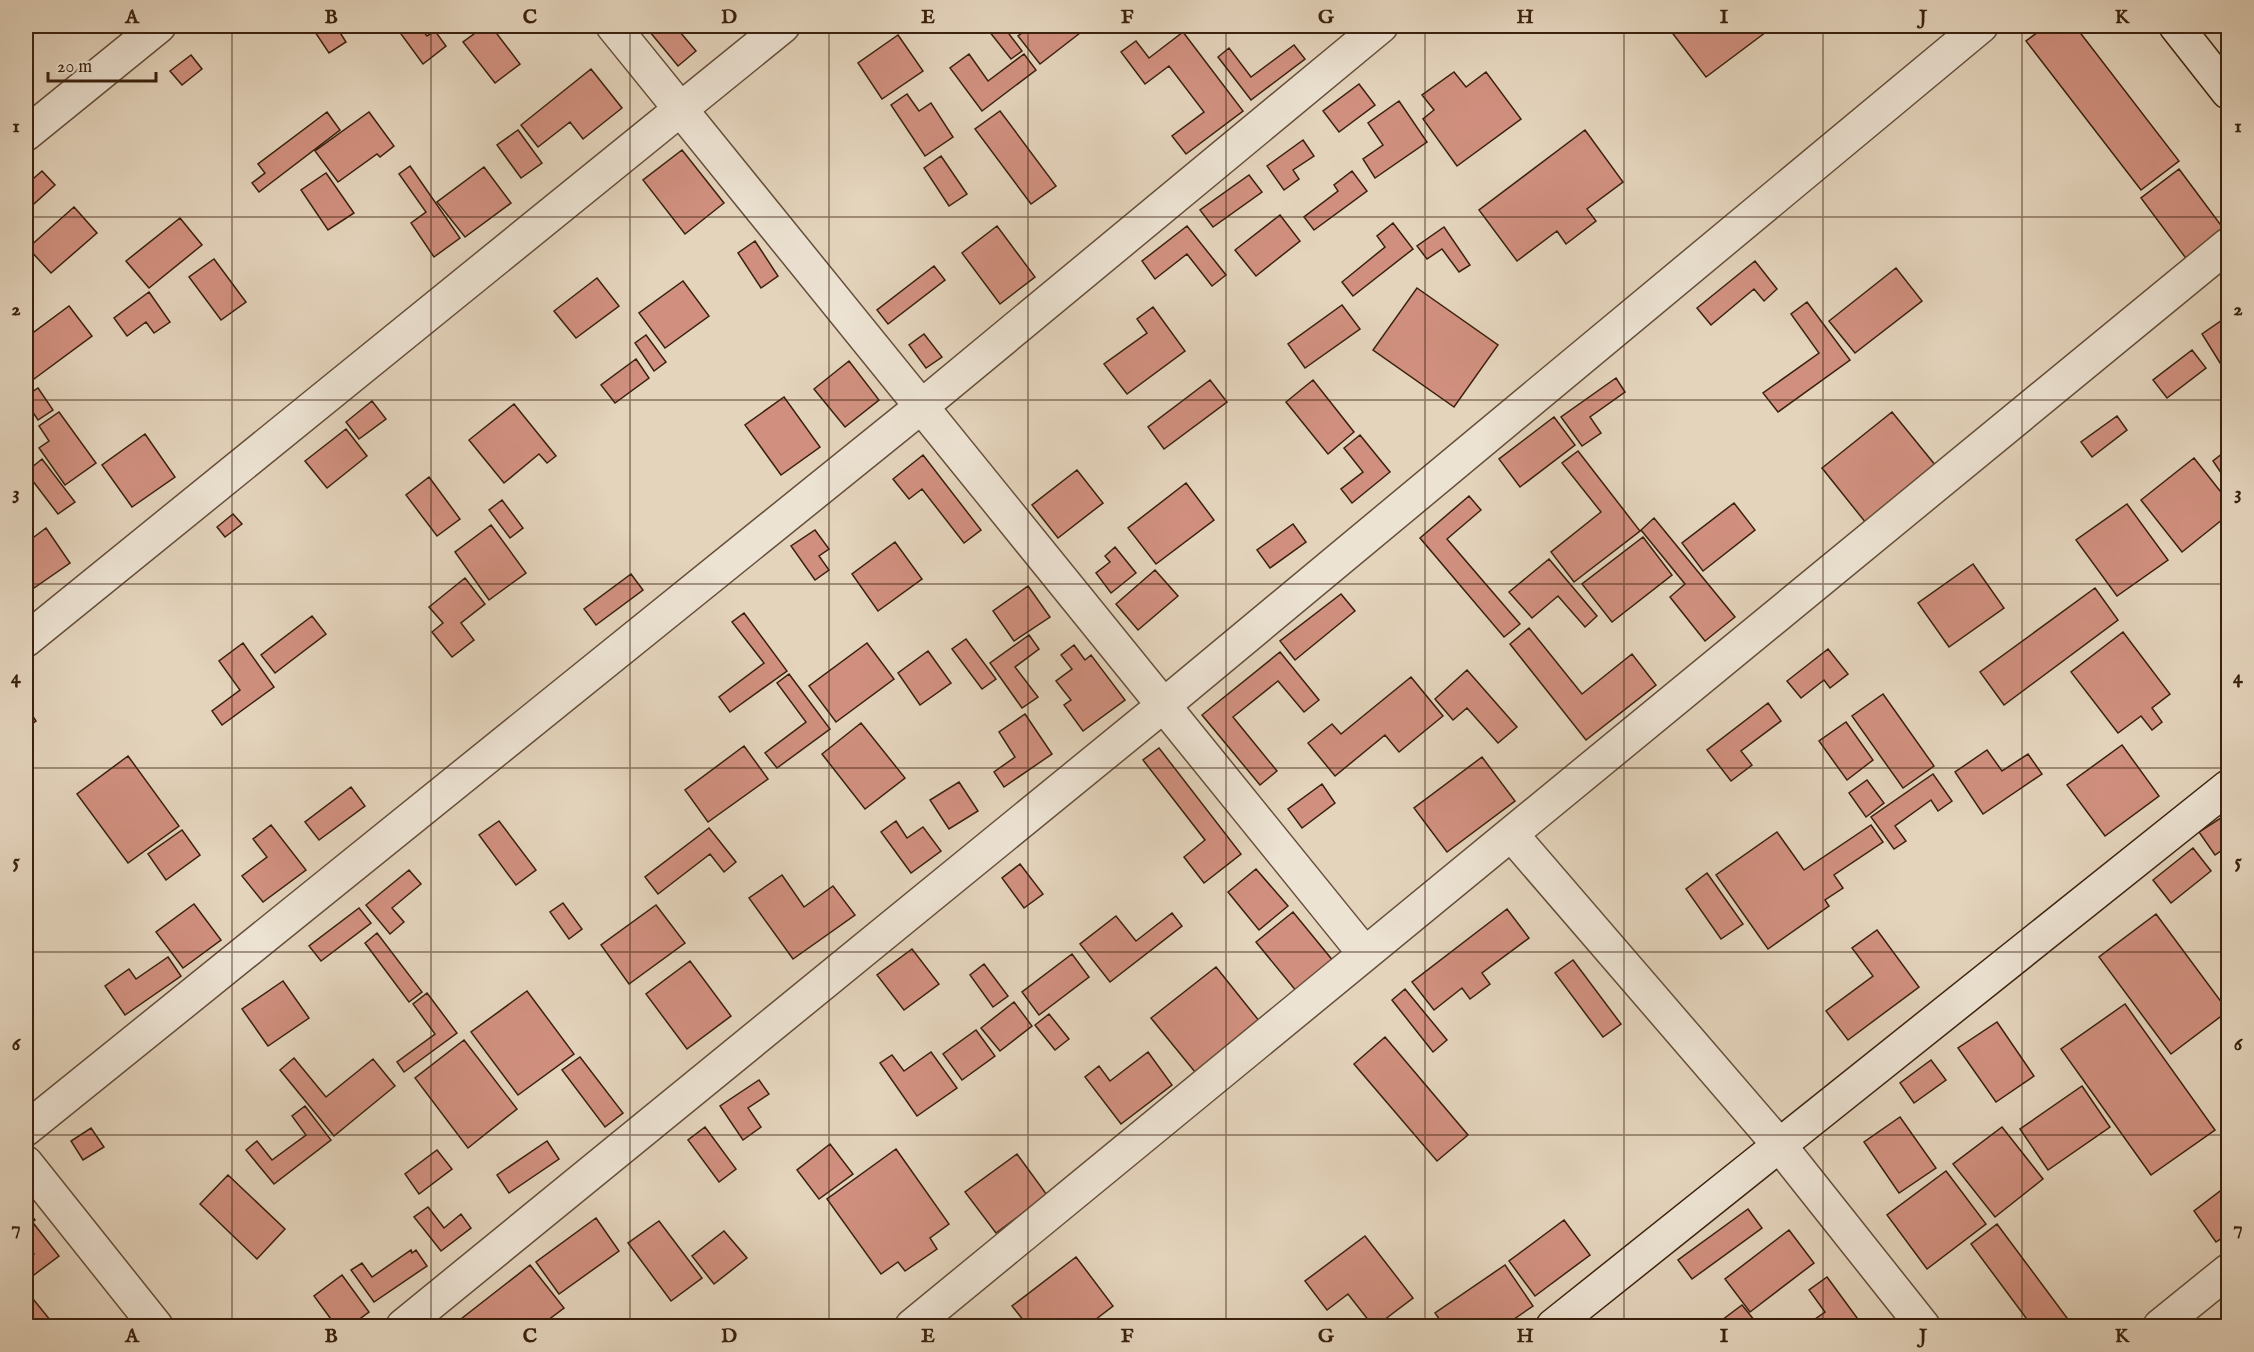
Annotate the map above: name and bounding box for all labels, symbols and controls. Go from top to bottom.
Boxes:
text: A [124,5,140,30]
text: B [324,5,338,30]
text: C [523,5,537,30]
text: D [721,5,737,30]
text: E [921,5,935,30]
text: F [1121,5,1134,30]
text: G [1318,5,1335,30]
text: H [1516,5,1534,30]
text: I [1720,5,1729,30]
text: J [1916,5,1928,30]
text: K [2115,5,2131,30]
scale bar [48,45,156,83]
text: 20 m [57,56,92,79]
text: 1 [12,114,20,139]
text: 1 [2234,114,2242,139]
text: 2 [11,297,21,322]
text: 2 [2233,297,2243,322]
text: 3 [12,481,20,506]
text: 3 [2234,481,2242,506]
text: 4 [11,665,22,690]
text: 4 [2233,665,2244,690]
text: 5 [12,849,20,874]
text: 5 [2234,849,2242,874]
text: 6 [12,1032,22,1057]
text: 6 [2234,1032,2244,1057]
text: 7 [11,1216,21,1241]
text: 7 [2233,1216,2243,1241]
text: A [124,1324,140,1349]
text: B [324,1324,338,1349]
text: C [523,1324,537,1349]
text: D [721,1324,737,1349]
text: E [921,1324,935,1349]
text: F [1121,1324,1134,1349]
text: G [1318,1324,1335,1349]
text: H [1516,1324,1534,1349]
text: I [1720,1324,1729,1349]
text: J [1916,1324,1928,1349]
text: K [2115,1324,2131,1349]

